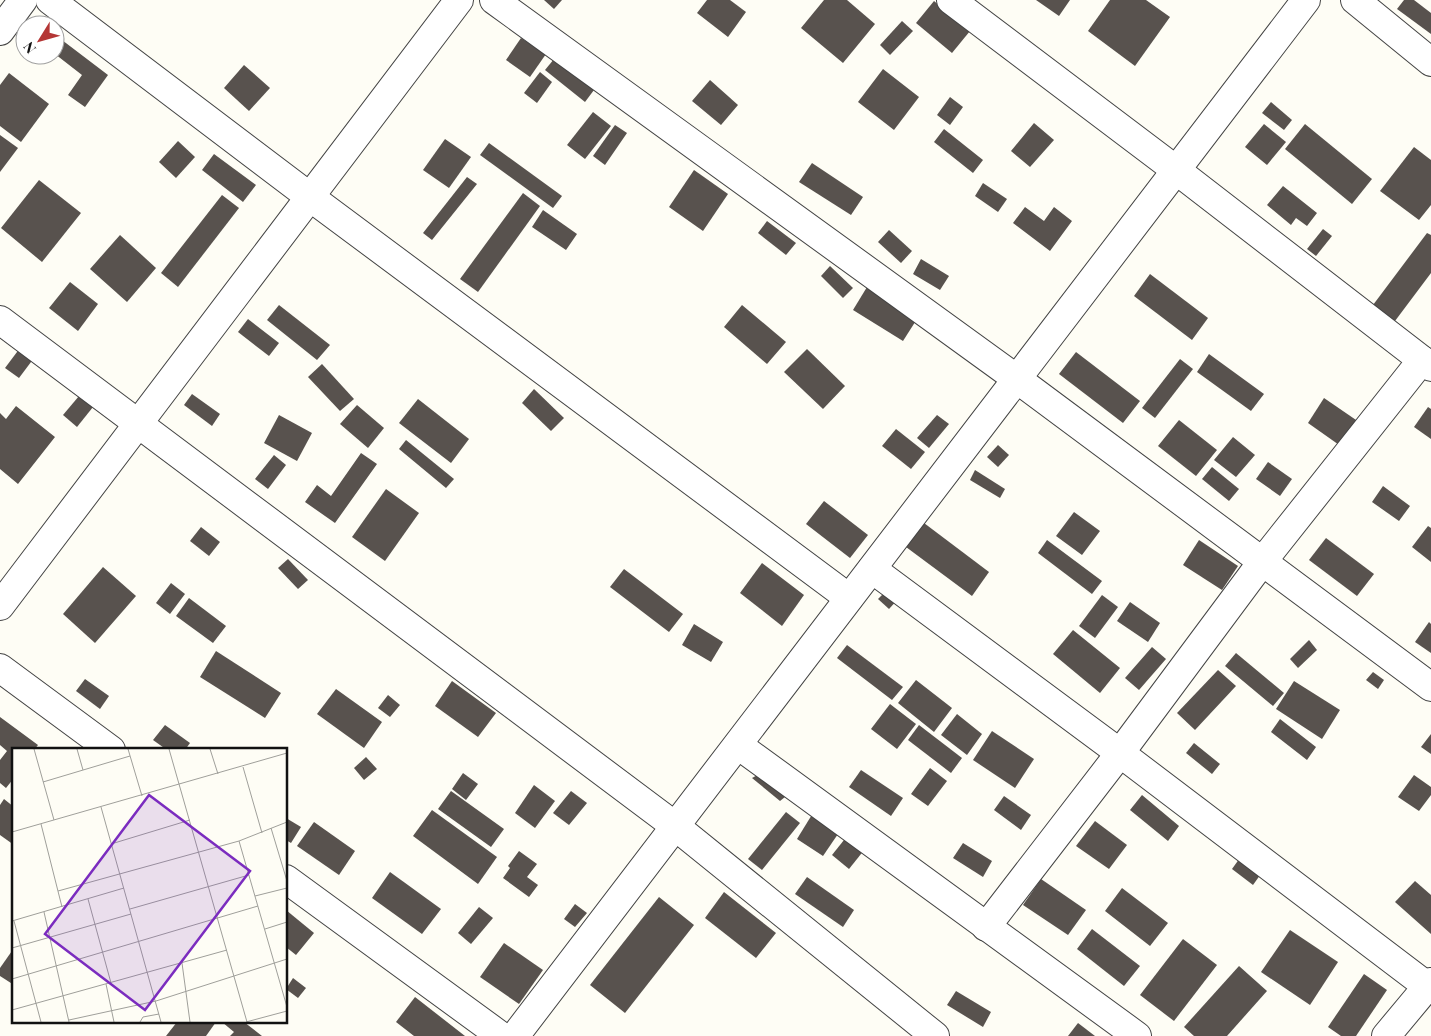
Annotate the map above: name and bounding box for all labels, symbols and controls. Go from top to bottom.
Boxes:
north arrow [15,15,65,65]
text: N [19,38,40,58]
inset map [12,748,288,1024]

